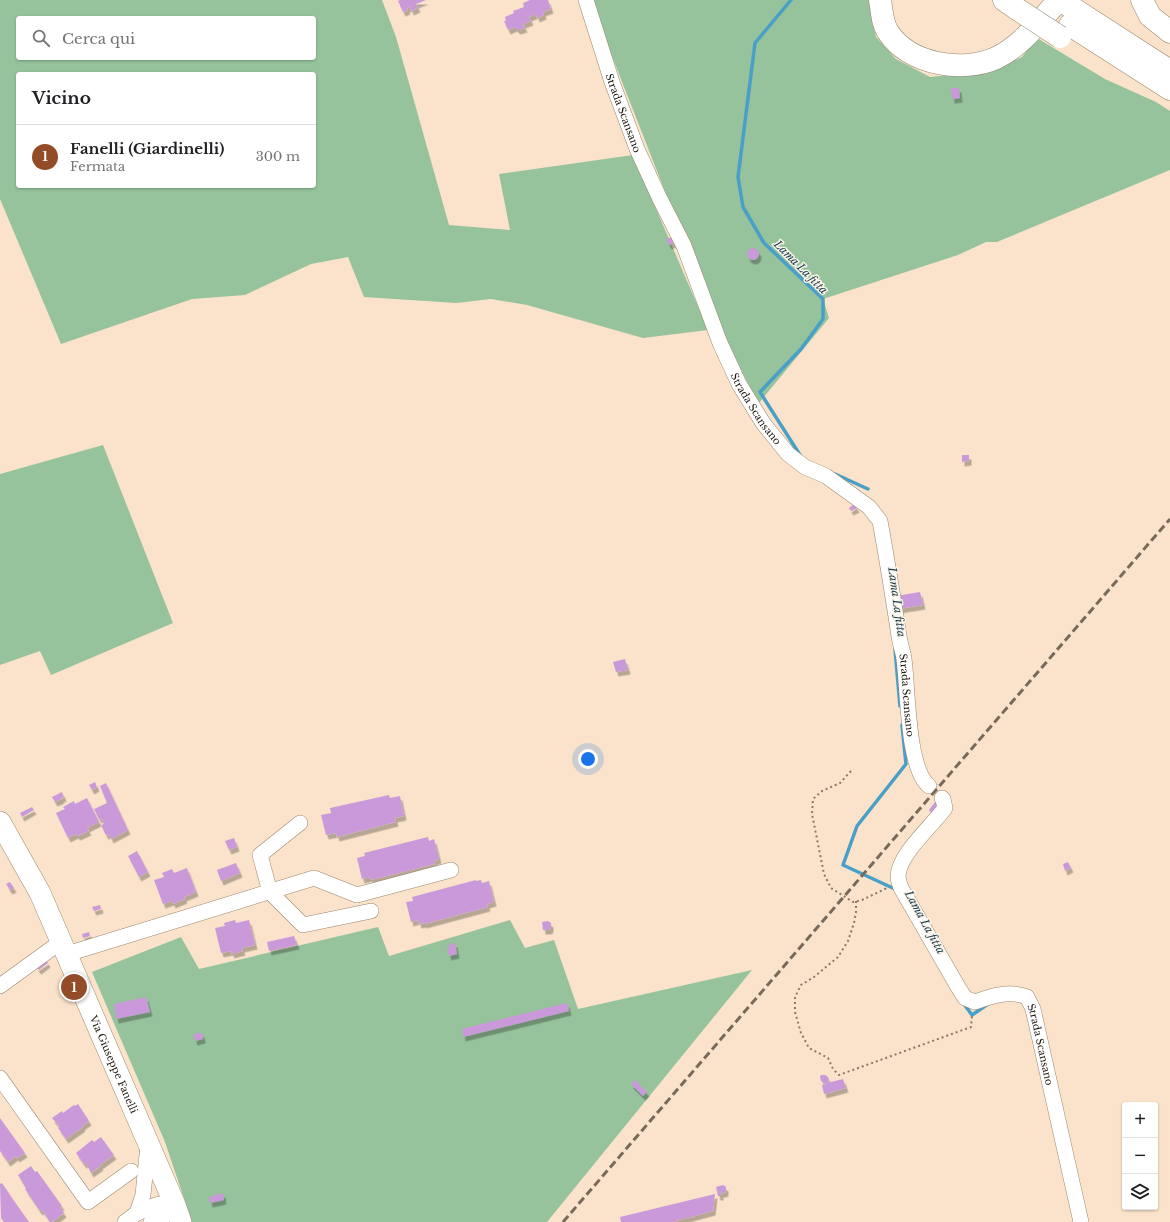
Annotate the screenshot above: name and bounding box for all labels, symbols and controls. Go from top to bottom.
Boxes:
search box [16,16,316,60]
icon: search [30,27,52,49]
text: Cerca qui [62,29,135,48]
street label: Strada Scansano [603,72,644,155]
text: Vicino [32,88,91,109]
text: Fanelli (Giardinelli) [70,139,224,158]
text: 1 [42,148,48,165]
text: 300 m [256,148,300,165]
text: Fermata [70,158,125,175]
water label: Lama La fitta [771,237,831,297]
street label: Strada Scansano [728,371,785,448]
water label: Lama La fitta [885,565,909,638]
street label: Strada Scansano [897,652,918,738]
your location [578,749,598,769]
water label: Lama La fitta [901,887,948,956]
pin: 1 [61,972,87,1002]
street label: Strada Scansano [1025,1001,1057,1087]
street label: Via Giuseppe Fanelli [87,1012,141,1116]
map controls [1122,1102,1158,1210]
button: + [1122,1102,1158,1138]
button: − [1122,1138,1158,1174]
button: layers [1122,1174,1158,1210]

